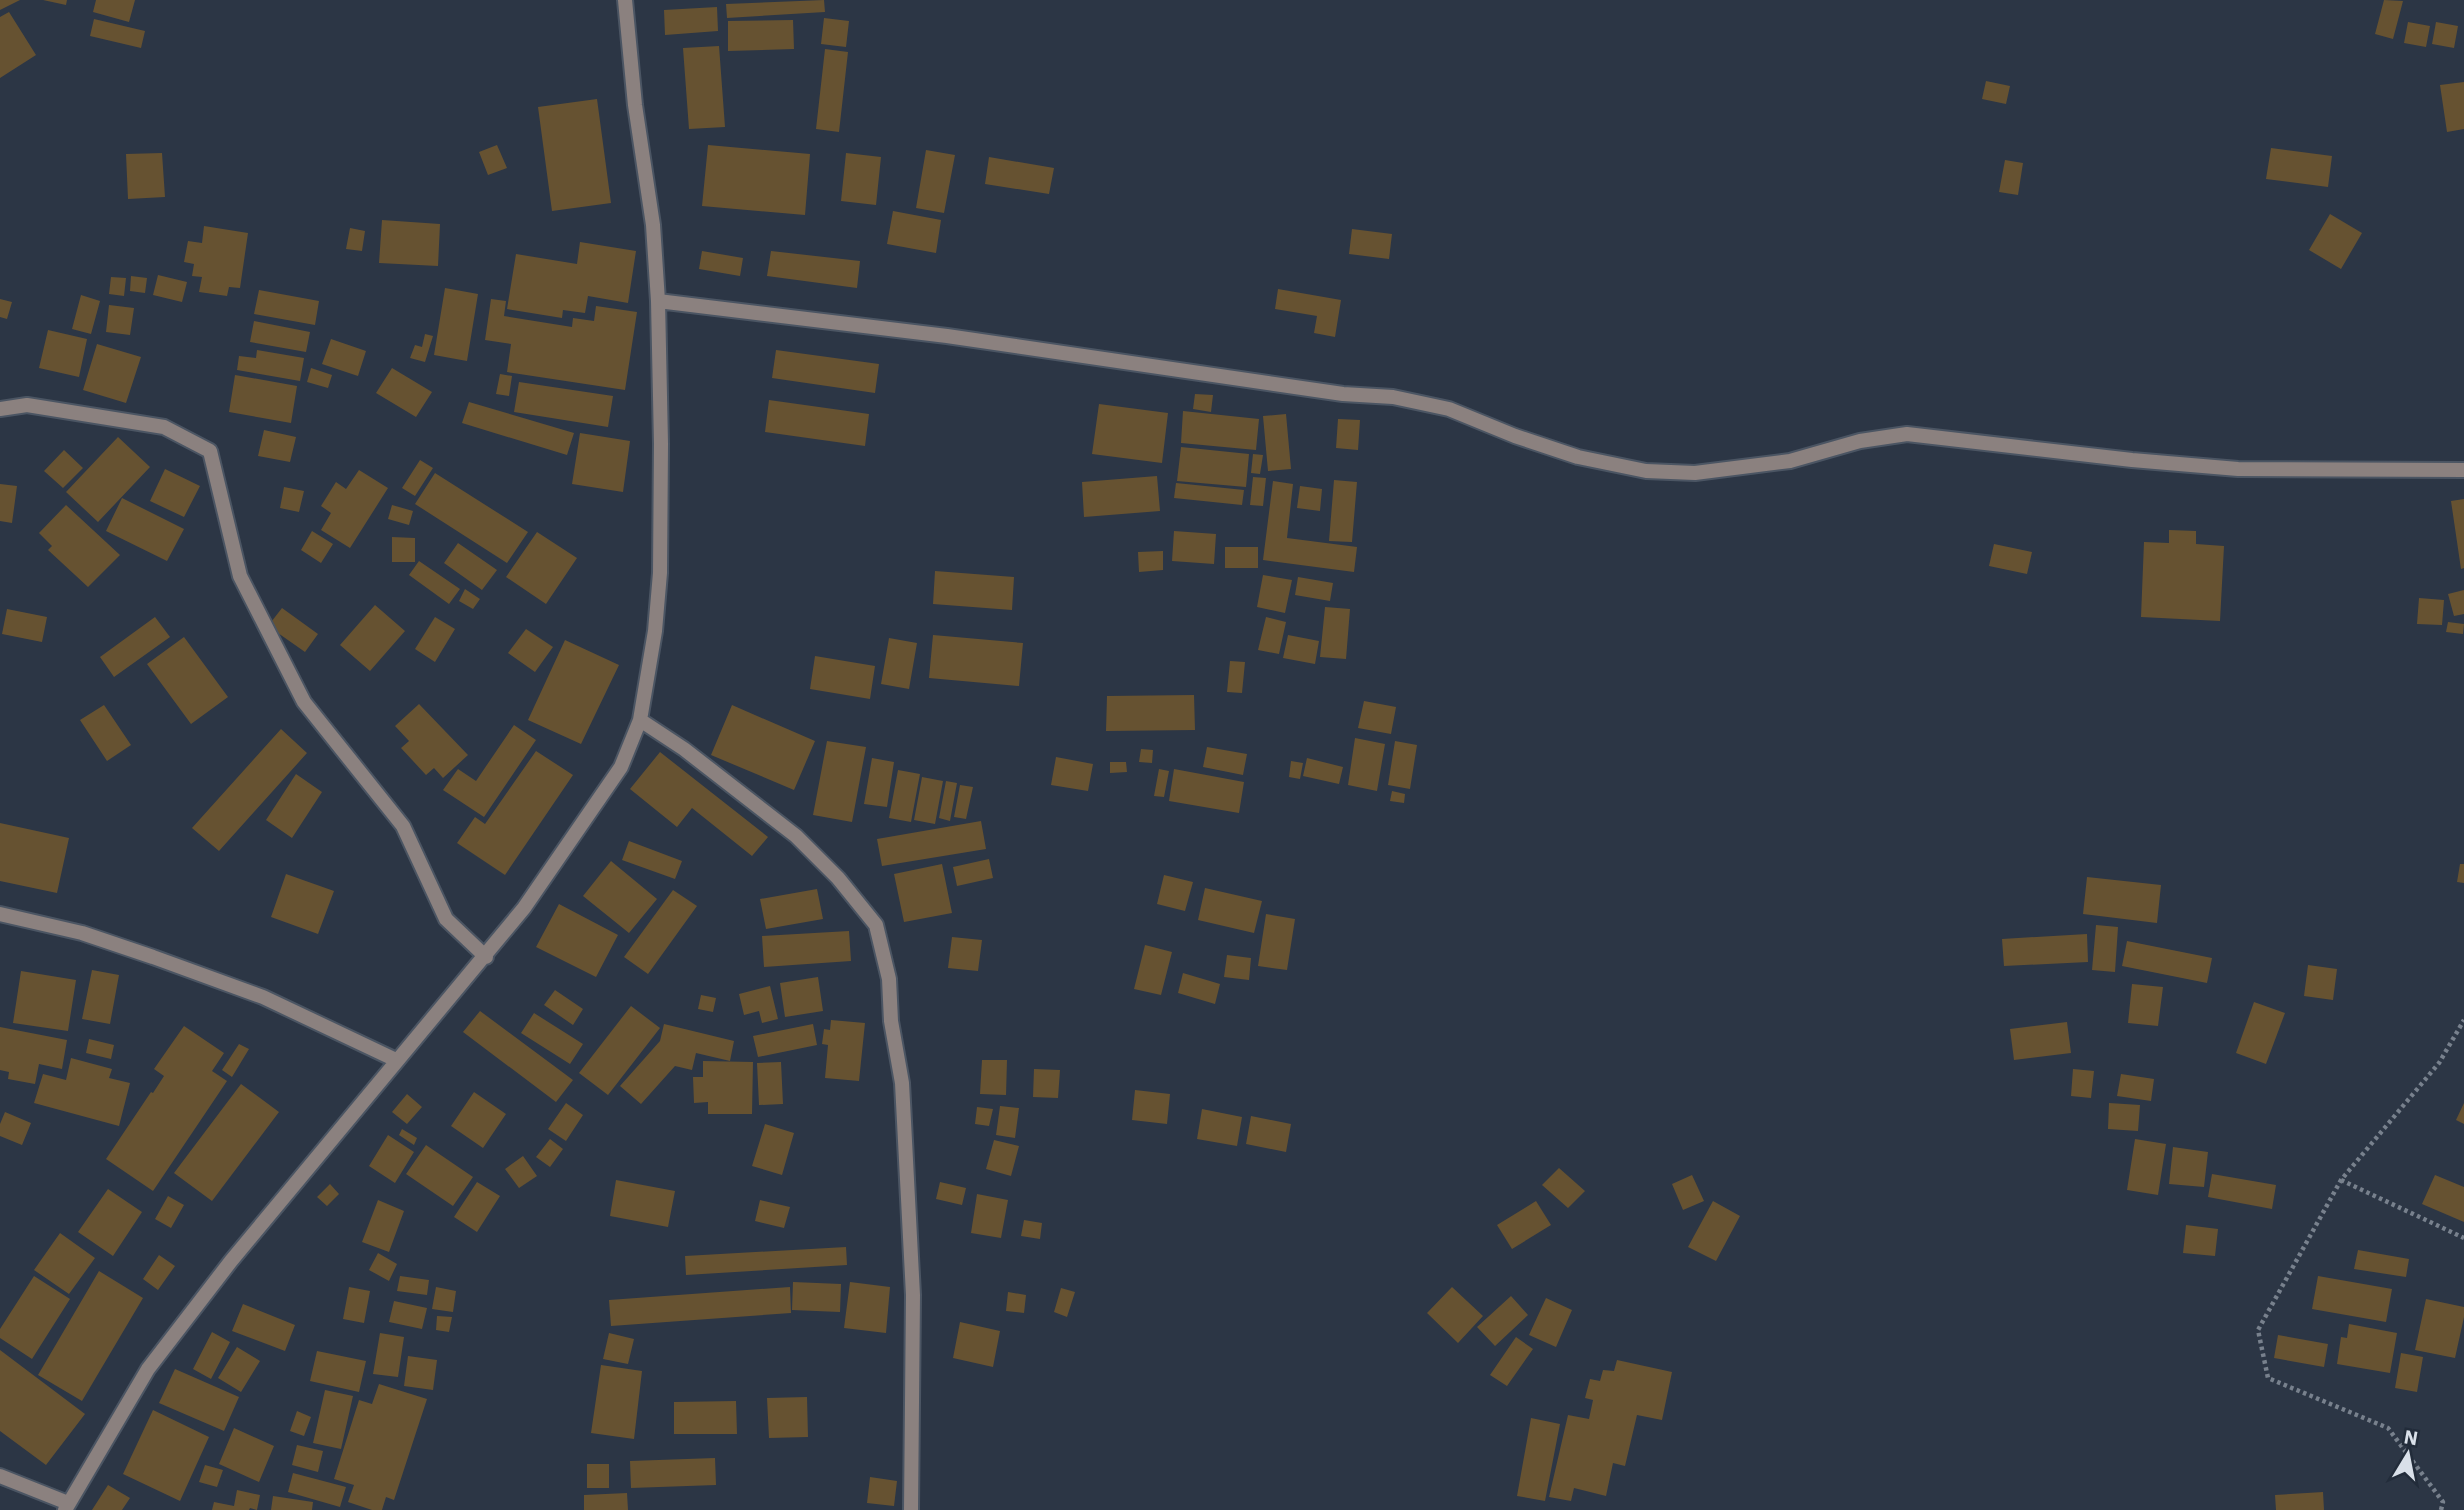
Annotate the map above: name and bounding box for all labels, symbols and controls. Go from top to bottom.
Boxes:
north arrow [2373,1419,2443,1489]
text: N [2402,1424,2420,1450]

